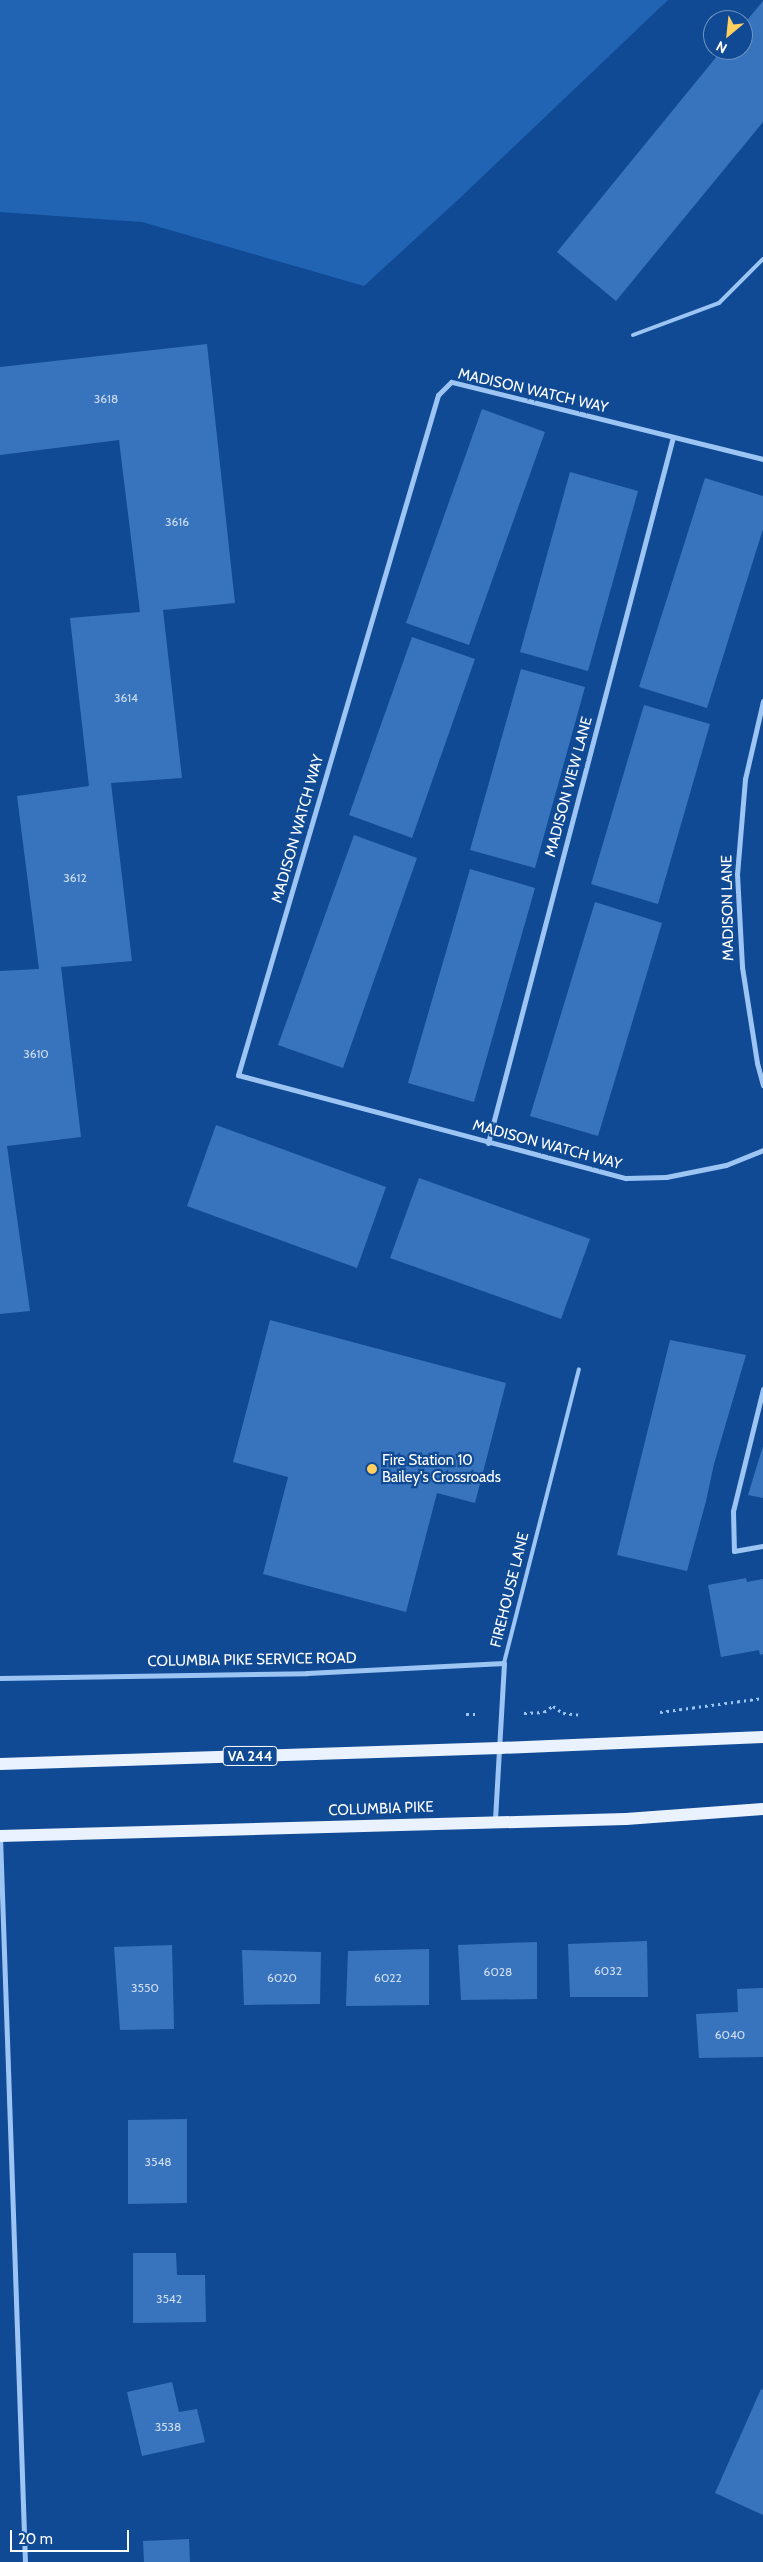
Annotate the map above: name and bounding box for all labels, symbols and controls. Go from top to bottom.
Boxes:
north arrow [703,10,753,60]
text: N [713,37,730,58]
street label: MADISON WATCH WAY [456,365,610,417]
house number: 3618 [94,392,118,406]
house number: 3616 [165,515,189,529]
house number: 3614 [114,691,138,705]
street label: MADISON VIEW LANE [542,715,596,859]
street label: MADISON WATCH WAY [268,753,328,905]
street label: MADISON LANE [718,855,738,961]
house number: 3612 [63,871,87,885]
house number: 3610 [23,1047,49,1061]
street label: MADISON WATCH WAY [470,1116,624,1174]
place label: Fire Station 10 Bailey's Crossroads [382,1451,501,1486]
marker: Fire Station 10 Bailey's Crossroads [366,1463,378,1475]
street label: FIREHOUSE LANE [487,1531,533,1649]
street label: COLUMBIA PIKE SERVICE ROAD [147,1649,357,1671]
road number: VA 244 [222,1744,278,1768]
street label: COLUMBIA PIKE [328,1798,434,1820]
house number: 6032 [594,1964,622,1978]
house number: 6028 [484,1965,512,1979]
house number: 6020 [267,1971,297,1985]
house number: 6022 [374,1971,402,1985]
house number: 3550 [131,1981,159,1995]
house number: 6040 [715,2028,745,2042]
house number: 3548 [144,2155,172,2169]
house number: 3542 [156,2292,182,2306]
house number: 3538 [155,2420,181,2434]
scale bar [12,2520,131,2552]
text: 20 m [18,2530,53,2548]

